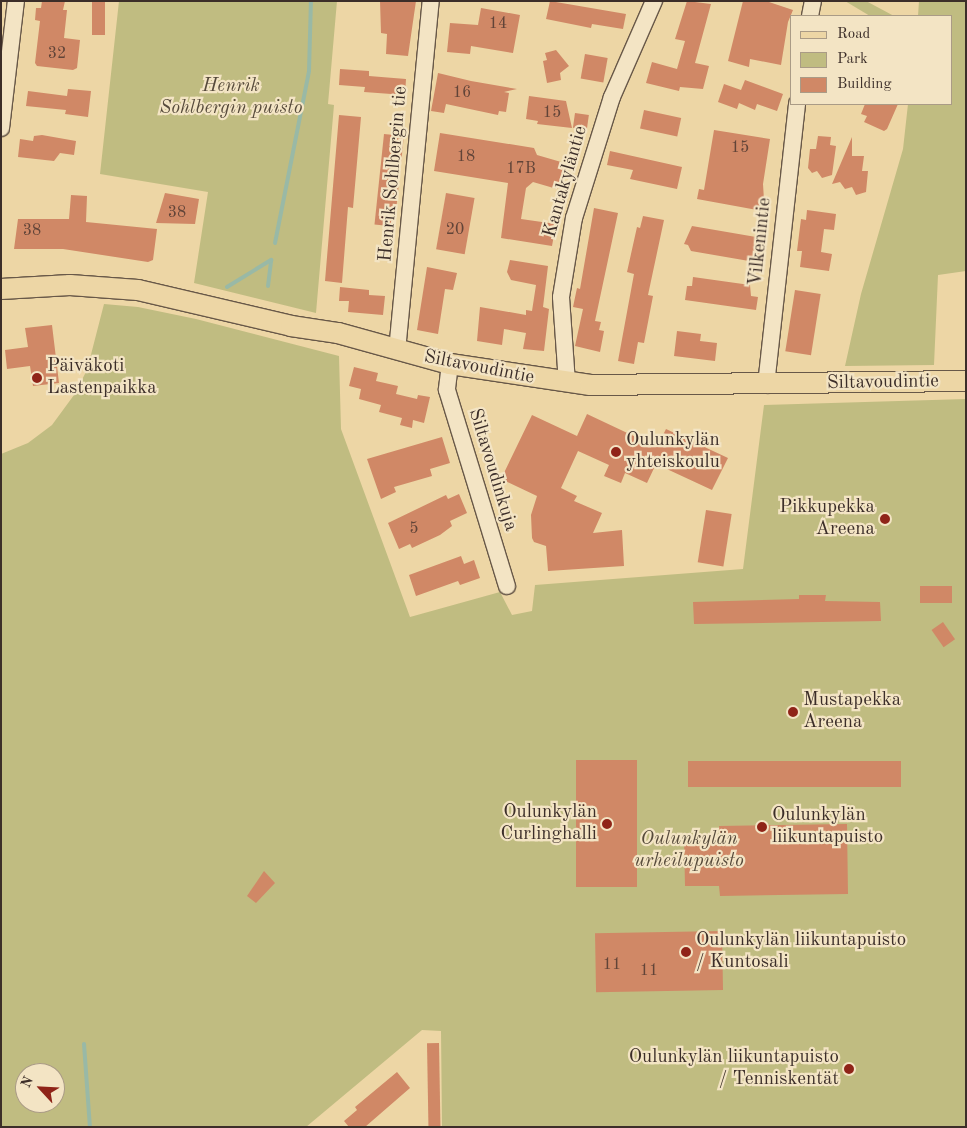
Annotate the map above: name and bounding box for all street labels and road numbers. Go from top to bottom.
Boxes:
street label: Henrik Sohlbergin tie [375,85,413,263]
street label: Kantakyläntie [539,123,593,241]
street label: Vilkenintie [745,197,777,287]
street label: Siltavoudintie [422,346,536,390]
street label: Siltavoudintie [827,371,939,395]
street label: Siltavoudinkuja [463,406,521,534]

